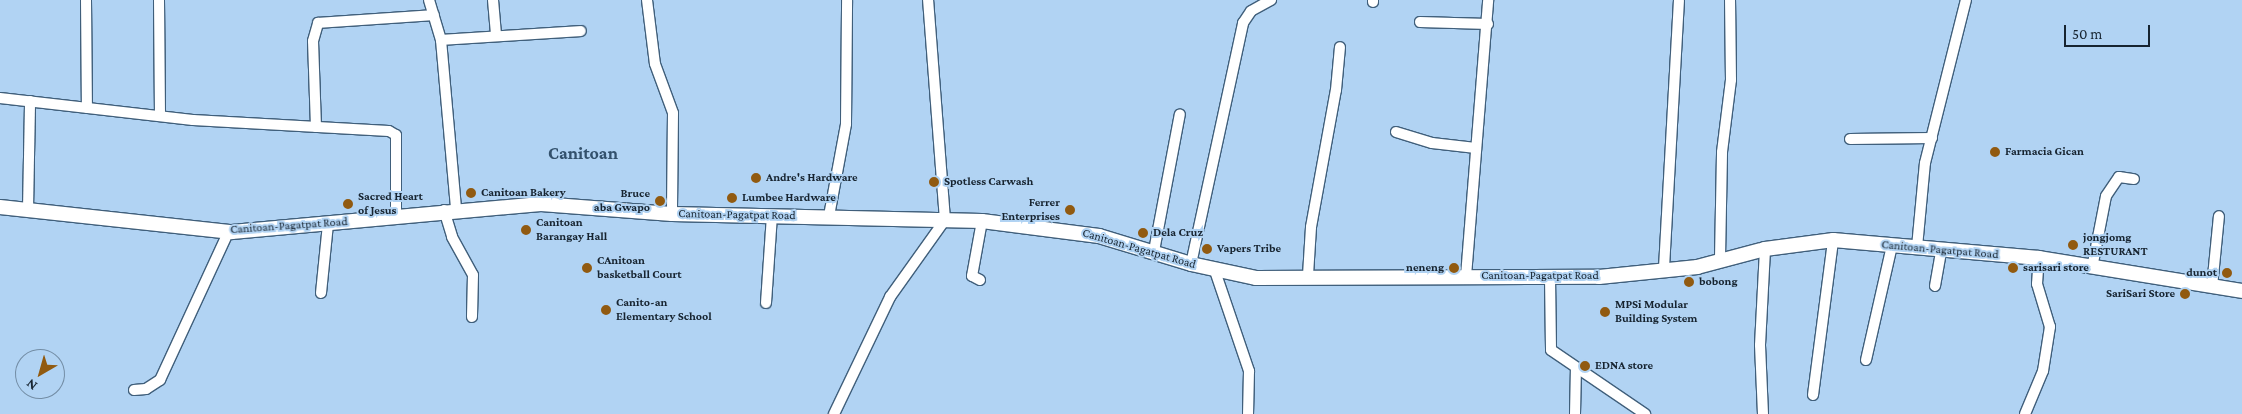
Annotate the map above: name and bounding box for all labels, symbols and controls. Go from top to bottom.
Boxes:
scale bar [2067,15,2153,47]
text: 50 m [2072,26,2102,42]
district label: Canitoan [548,142,618,164]
place label: Farmacia Gican [2005,145,2084,159]
marker: Farmacia Gican [1989,146,2001,158]
place label: Andre's Hardware [766,171,858,185]
marker: Andre's Hardware [750,172,762,184]
place label: Spotless Carwash [944,175,1033,189]
marker: Spotless Carwash [928,176,940,188]
place label: Canitoan Bakery [481,186,566,200]
marker: Canitoan Bakery [465,187,477,199]
place label: Bruce aba Gwapo [594,187,650,215]
place label: Sacred Heart of Jesus [358,190,423,218]
place label: Lumbee Hardware [742,191,836,205]
marker: Lumbee Hardware [726,192,738,204]
marker: Bruce aba Gwapo [654,195,666,207]
place label: Ferrer Enterprises [1001,196,1060,224]
marker: Sacred Heart of Jesus [342,198,354,210]
marker: Ferrer Enterprises [1064,204,1076,216]
street label: Canitoan-Pagatpat Road [678,207,796,223]
street label: Canitoan-Pagatpat Road [230,215,348,237]
place label: Canitoan Barangay Hall [536,216,607,244]
marker: Canitoan Barangay Hall [520,224,532,236]
street label: Canitoan-Pagatpat Road [1081,226,1197,272]
place label: Dela Cruz [1153,226,1203,240]
marker: Dela Cruz [1137,227,1149,239]
place label: jongjomg RESTURANT [2083,231,2148,259]
street label: Canitoan-Pagatpat Road [1881,238,1999,262]
marker: jongjomg RESTURANT [2067,239,2079,251]
place label: Vapers Tribe [1217,242,1281,256]
marker: Vapers Tribe [1201,243,1213,255]
place label: CAnitoan basketball Court [597,254,682,282]
place label: neneng [1406,261,1444,275]
place label: sarisari store [2023,261,2089,275]
marker: CAnitoan basketball Court [581,262,593,274]
marker: neneng [1448,262,1460,274]
marker: sarisari store [2007,262,2019,274]
place label: dunot [2186,266,2217,280]
marker: dunot [2221,267,2233,279]
street label: Canitoan-Pagatpat Road [1481,269,1599,283]
place label: bobong [1699,275,1738,289]
marker: bobong [1683,276,1695,288]
place label: SariSari Store [2106,287,2175,301]
marker: SariSari Store [2179,288,2191,300]
place label: Canito-an Elementary School [616,296,712,324]
place label: MPSi Modular Building System [1615,298,1698,326]
marker: Canito-an Elementary School [600,304,612,316]
marker: MPSi Modular Building System [1599,306,1611,318]
north arrow [15,349,65,399]
place label: EDNA store [1595,359,1653,373]
marker: EDNA store [1579,360,1591,372]
text: N [23,376,40,394]

